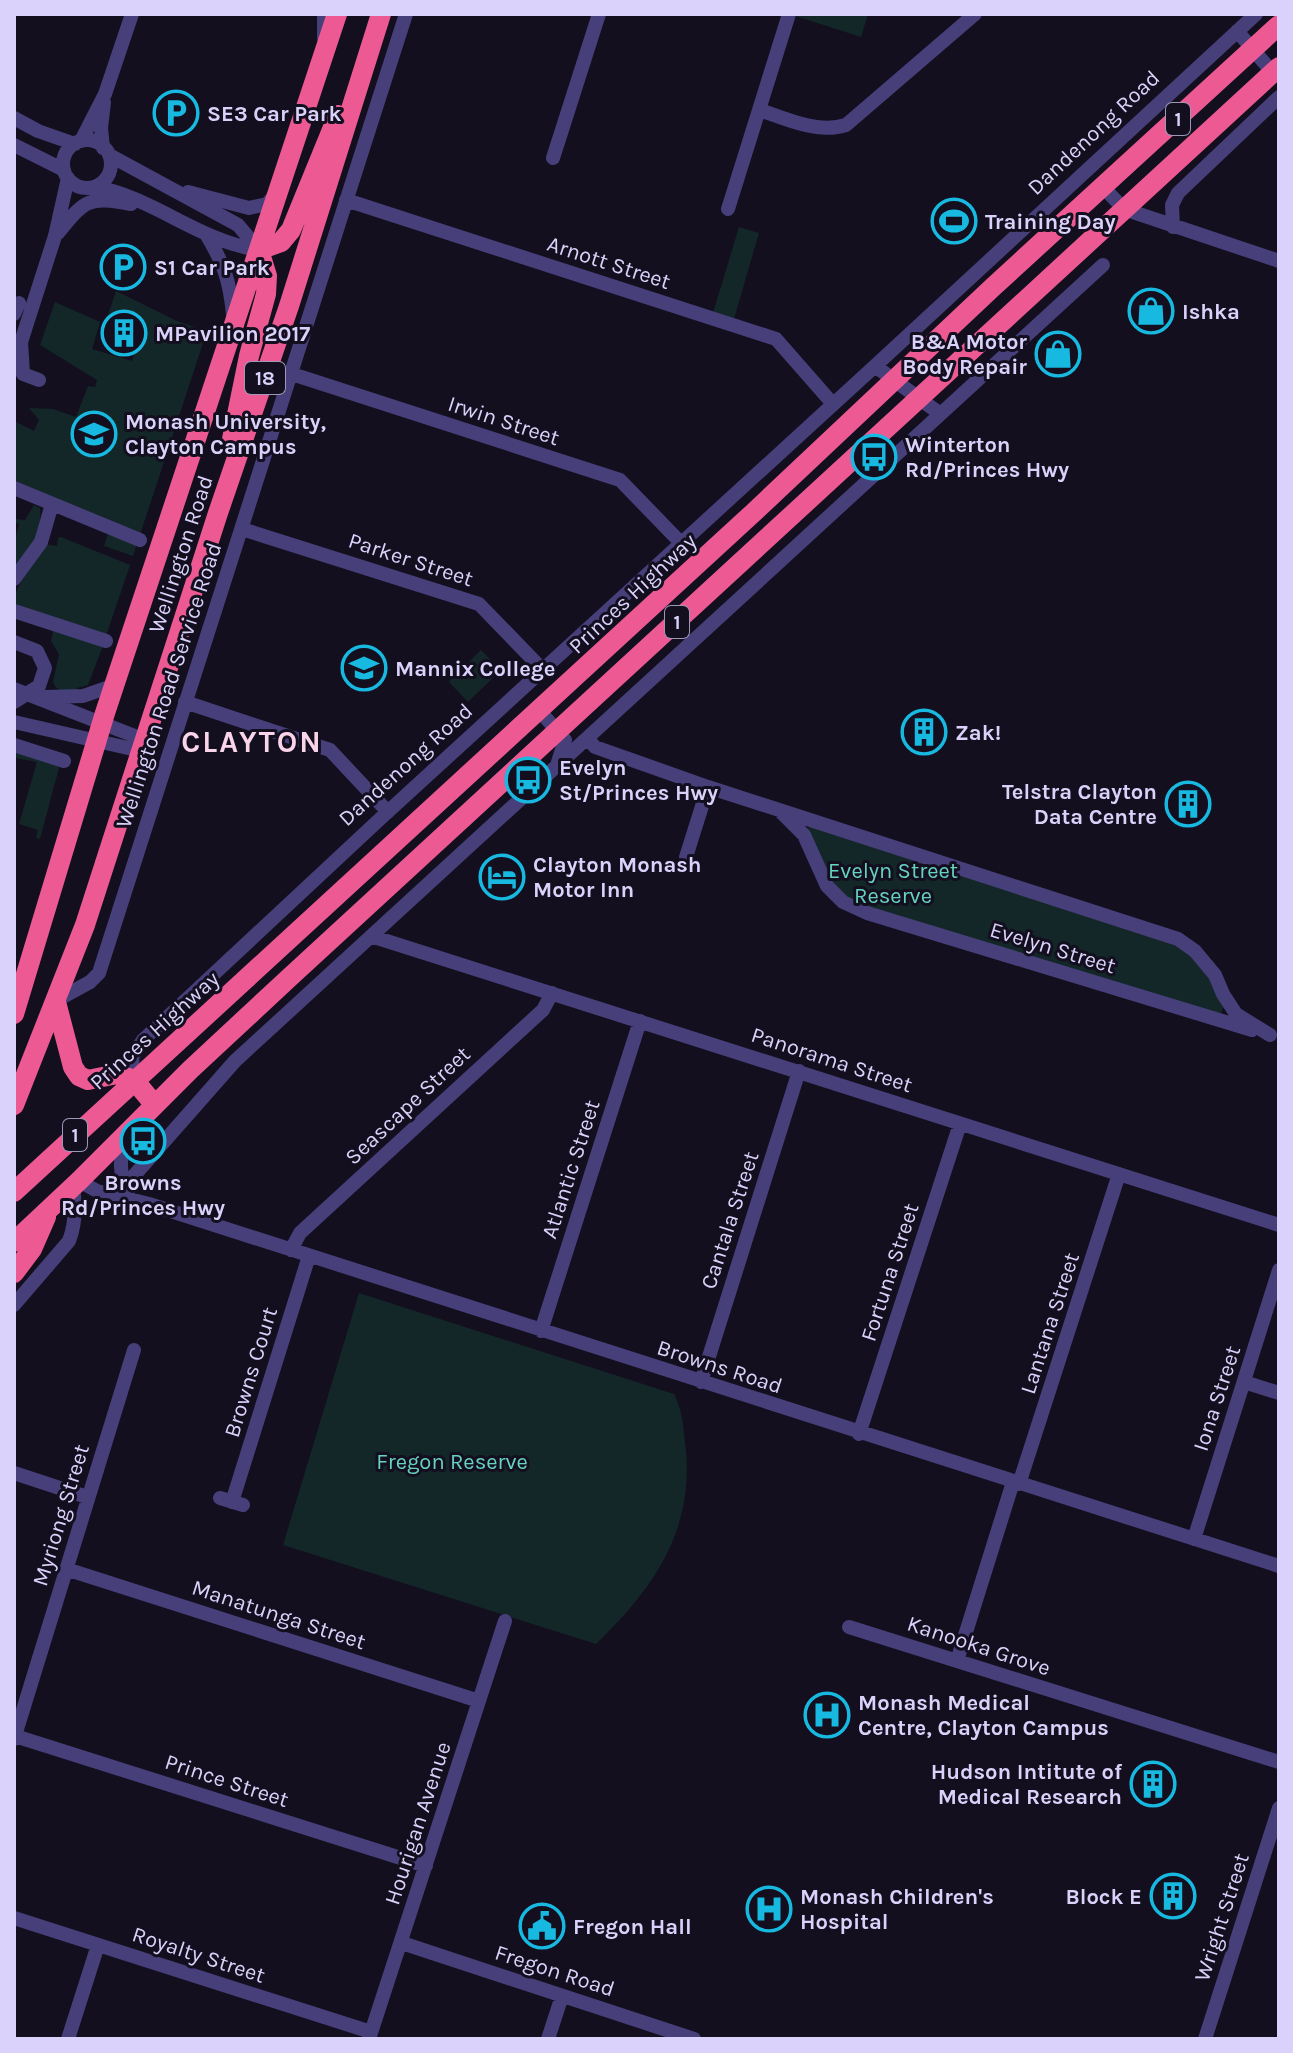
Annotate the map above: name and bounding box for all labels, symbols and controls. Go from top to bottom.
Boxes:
street label: Dandenong Road [1022,65,1165,201]
parking icon: SE3 Car Park [152,89,200,137]
place label: SE3 Car Park [207,101,341,127]
road number: 1 [1166,103,1190,135]
sports icon: Training Day [930,197,978,245]
place label: Training Day [985,209,1116,235]
street label: Arnott Street [544,231,674,295]
parking icon: S1 Car Park [99,243,147,291]
place label: S1 Car Park [154,255,270,281]
shop icon: Ishka [1127,287,1175,335]
place label: Ishka [1182,299,1240,325]
building icon: MPavilion 2017 [100,309,148,357]
place label: MPavilion 2017 [155,321,310,347]
place label: B&A Motor Body Repair [902,329,1027,380]
shop icon: B&A Motor Body Repair [1034,330,1082,378]
road number: 18 [245,362,285,394]
street label: Irwin Street [445,391,563,451]
place label: Monash University, Clayton Campus [125,409,326,460]
school or university icon: Monash University, Clayton Campus [70,410,118,458]
place label: Winterton Rd/Princes Hwy [905,432,1069,483]
bus stop icon: Winterton Rd/Princes Hwy [850,433,898,481]
street label: Wellington Road [143,472,219,636]
street label: Parker Street [345,528,476,592]
street label: Princes Highway [564,528,702,659]
street label: Wellington Road Service Road [111,539,227,831]
road number: 1 [665,606,689,638]
school or university icon: Mannix College [340,644,388,692]
place label: Mannix College [395,656,555,682]
street label: Dandenong Road [333,698,478,832]
building icon: Zak! [900,708,948,756]
place label: Zak! [955,720,1001,746]
district label: CLAYTON [181,724,323,760]
place label: Evelyn St/Princes Hwy [559,755,718,806]
bus stop icon: Evelyn St/Princes Hwy [504,756,552,804]
place label: Telstra Clayton Data Centre [1002,779,1157,830]
building icon: Telstra Clayton Data Centre [1164,780,1212,828]
place label: Clayton Monash Motor Inn [533,852,702,903]
hotel icon: Clayton Monash Motor Inn [478,853,526,901]
park label: Evelyn Street Reserve [828,858,958,909]
street label: Evelyn Street [987,917,1119,979]
street label: Princes Highway [85,966,225,1095]
street label: Panorama Street [748,1022,916,1098]
street label: Seascape Street [340,1041,476,1170]
street label: Atlantic Street [536,1097,606,1242]
bus stop icon: Browns Rd/Princes Hwy [119,1117,167,1165]
road number: 1 [63,1119,87,1151]
street label: Cantala Street [695,1148,764,1292]
place label: Browns Rd/Princes Hwy [61,1170,225,1221]
street label: Fortuna Street [855,1200,924,1345]
street label: Lantana Street [1015,1249,1085,1397]
street label: Browns Court [219,1304,283,1441]
street label: Browns Road [654,1334,786,1399]
street label: Iona Street [1188,1342,1246,1454]
street label: Myriong Street [27,1441,95,1589]
park label: Fregon Reserve [376,1449,528,1475]
street label: Manatunga Street [189,1575,369,1655]
street label: Kanooka Grove [904,1611,1054,1681]
place label: Monash Medical Centre, Clayton Campus [858,1690,1109,1741]
hospital icon: Monash Medical Centre, Clayton Campus [803,1691,851,1739]
street label: Hourigan Avenue [379,1738,457,1908]
street label: Prince Street [162,1749,292,1813]
place label: Hudson Intitute of Medical Research [931,1759,1123,1810]
building icon: Hudson Intitute of Medical Research [1129,1760,1177,1808]
street label: Wright Street [1189,1850,1255,1985]
building icon: Block E [1149,1872,1197,1920]
place label: Monash Children's Hospital [800,1884,994,1935]
place label: Block E [1065,1884,1142,1910]
hospital icon: Monash Children's Hospital [745,1885,793,1933]
public building icon: Fregon Hall [518,1902,566,1950]
place label: Fregon Hall [573,1914,692,1940]
street label: Royalty Street [129,1921,268,1989]
street label: Fregon Road [492,1939,618,2003]

